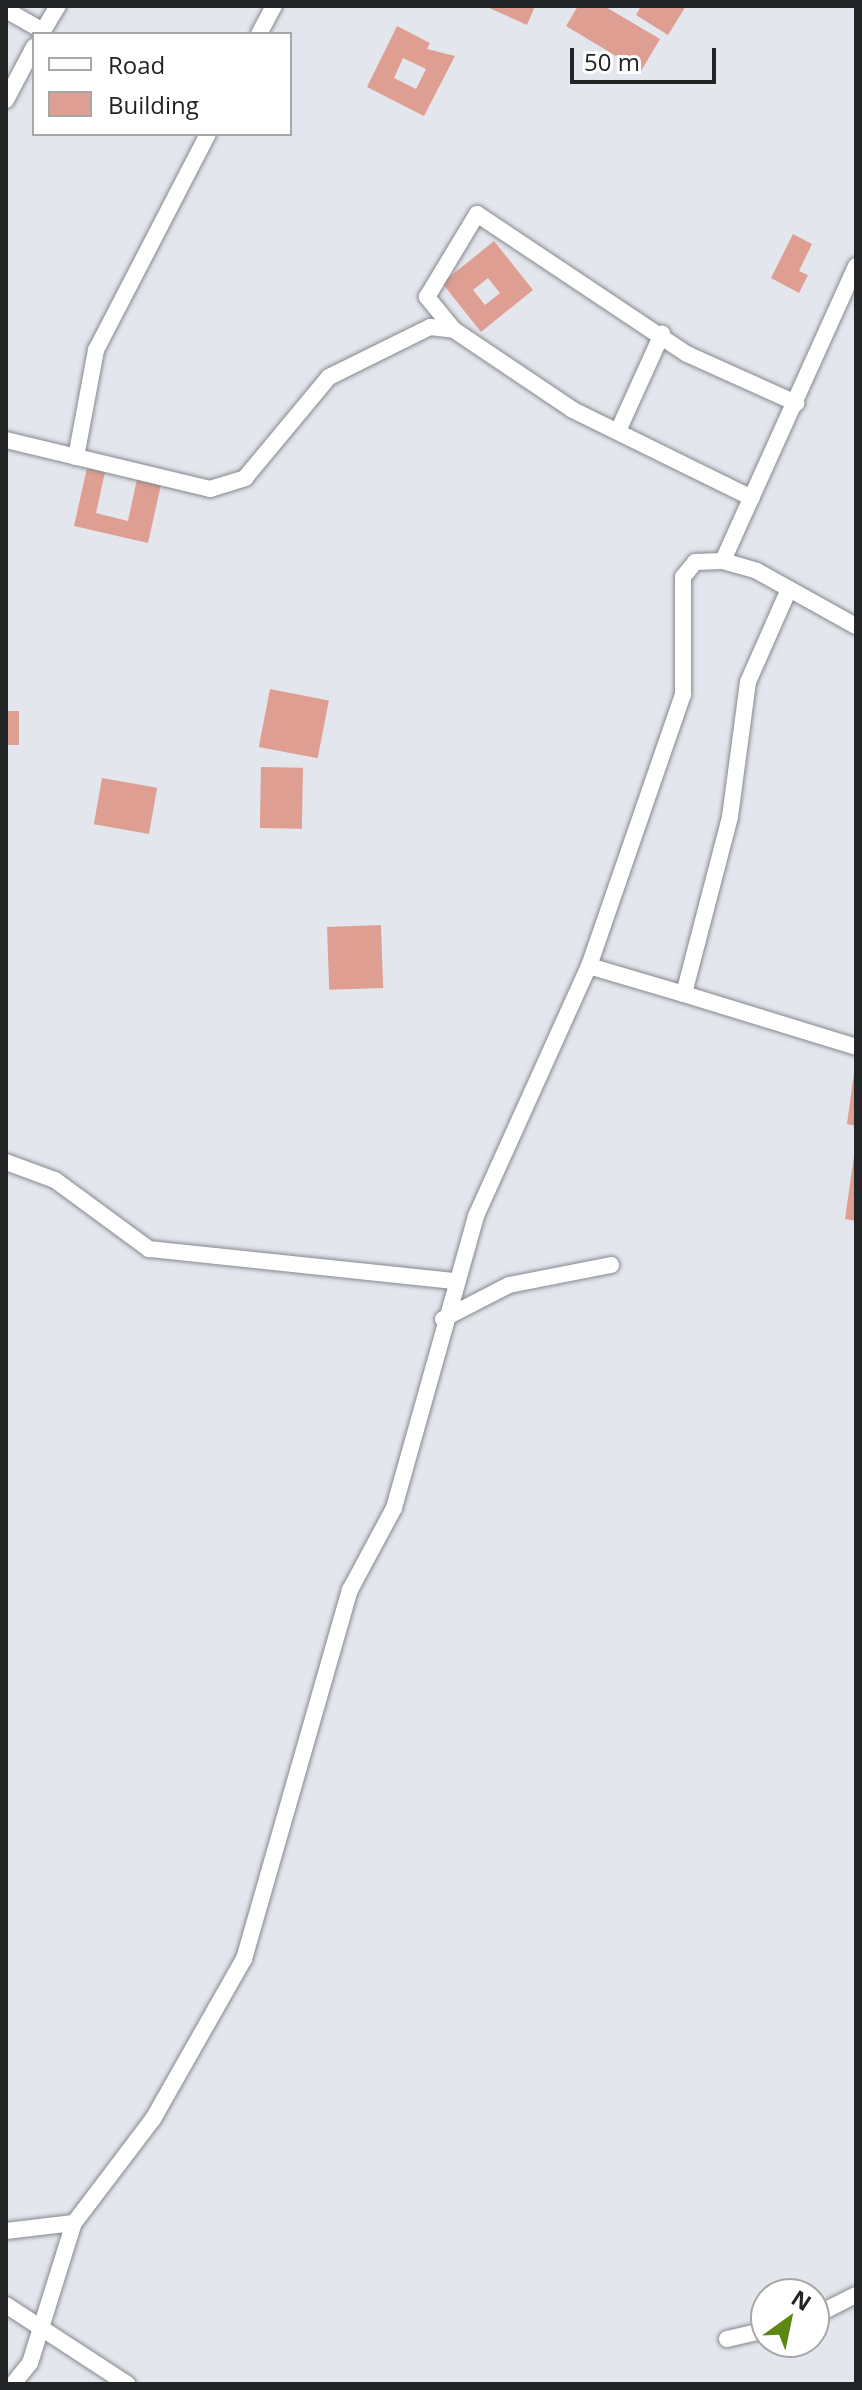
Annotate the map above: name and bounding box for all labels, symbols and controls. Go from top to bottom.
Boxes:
legend [32,32,292,136]
scale bar [574,32,720,82]
text: 50 m [584,45,640,78]
text: Road [108,48,165,81]
text: Building [108,88,199,121]
north arrow [750,2278,830,2358]
text: N [786,2282,818,2317]

